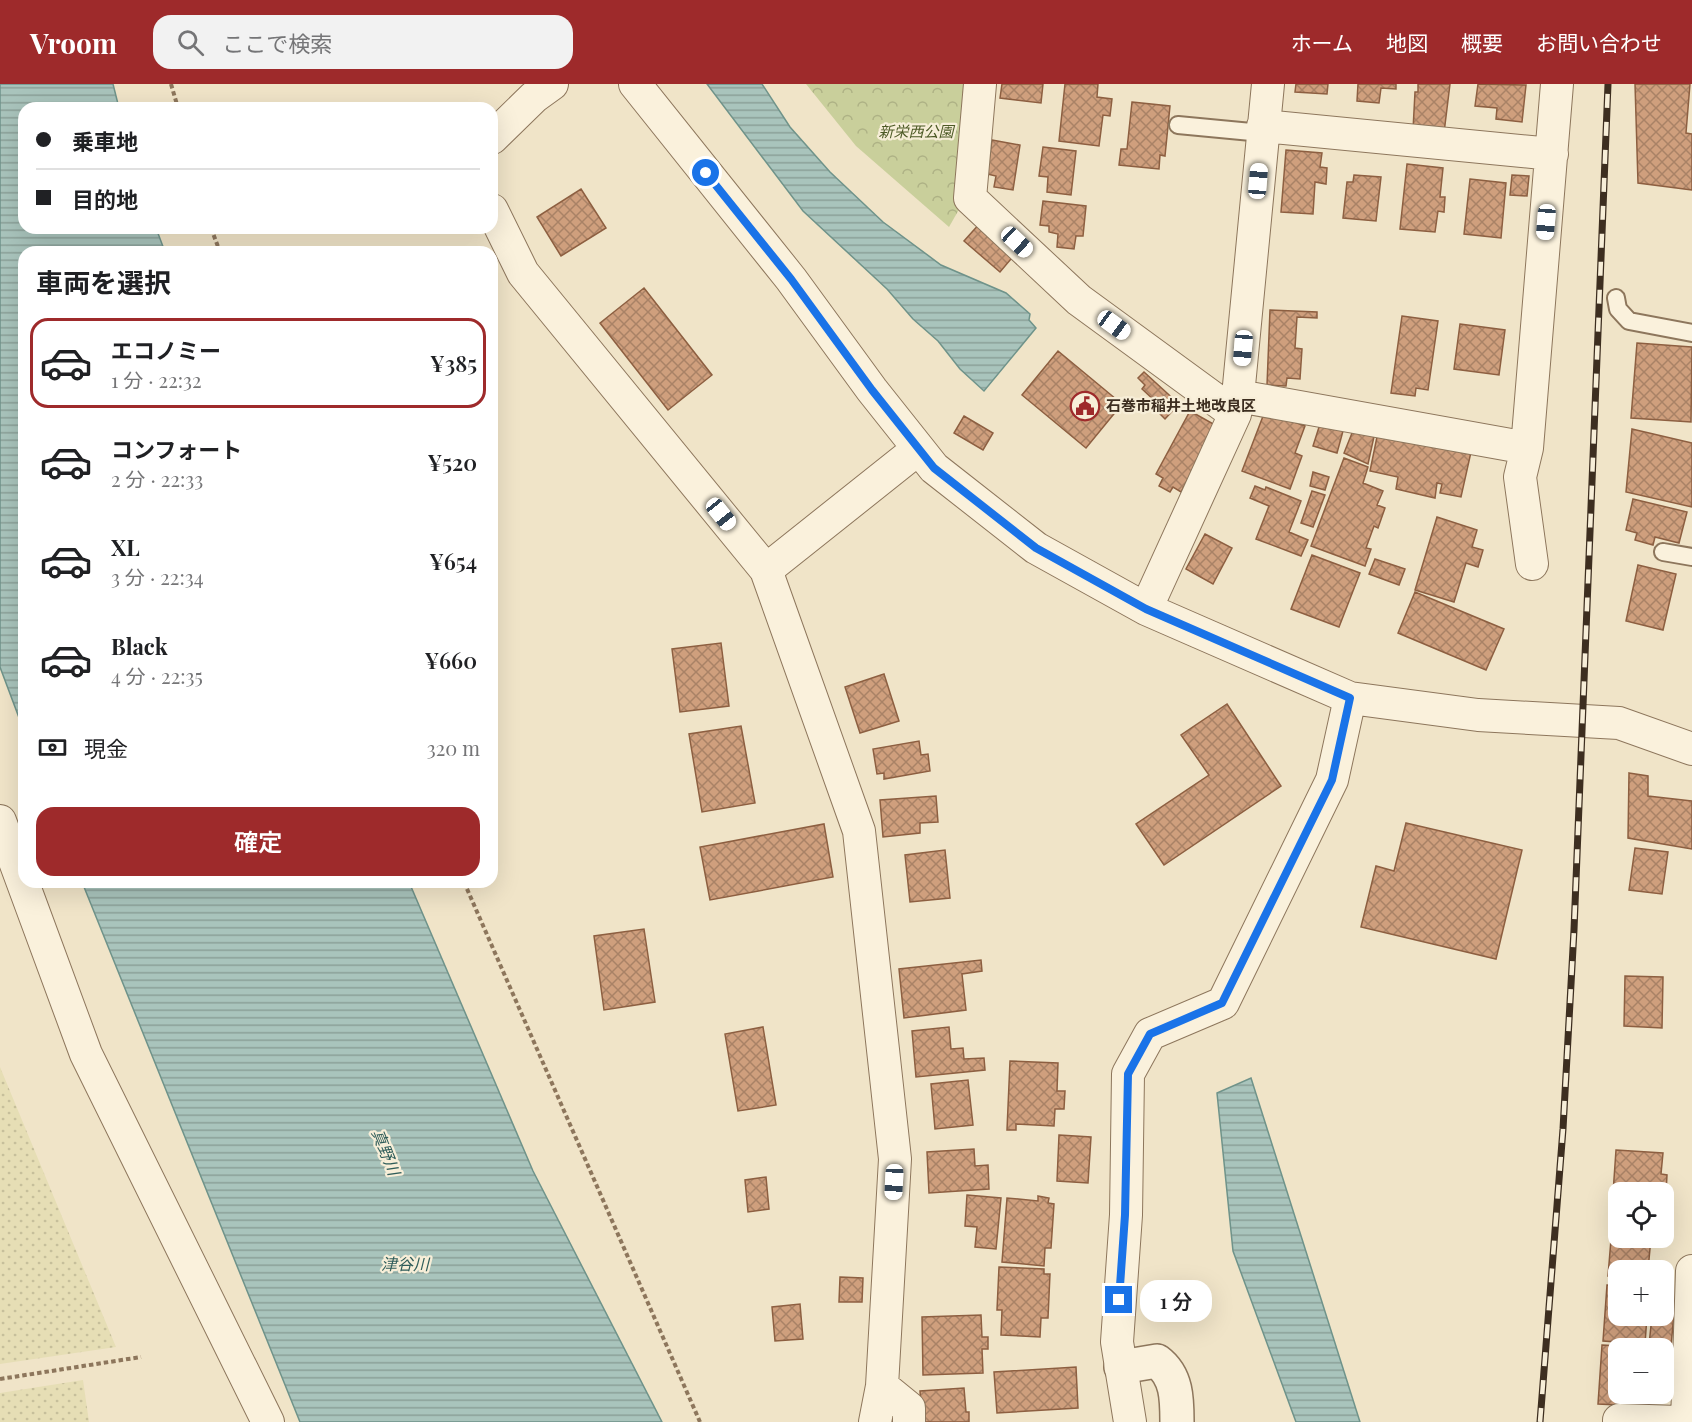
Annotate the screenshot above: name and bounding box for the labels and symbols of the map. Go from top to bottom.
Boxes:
park label: 新栄西公園 [878,121,955,141]
route start [692,159,719,186]
car [1247,162,1269,200]
car [1535,203,1557,241]
car [998,223,1036,261]
car [1094,307,1134,343]
car [1232,329,1254,367]
public building icon: 石巻市稲井土地改良区 [1069,390,1101,422]
place label: 石巻市稲井土地改良区 [1106,395,1256,415]
car [703,494,739,534]
water label: 真野川 [368,1126,406,1180]
car [884,1164,904,1200]
water label: 津谷川 [381,1253,431,1274]
callout: 1 分 [1140,1279,1212,1321]
route end [1105,1286,1132,1313]

